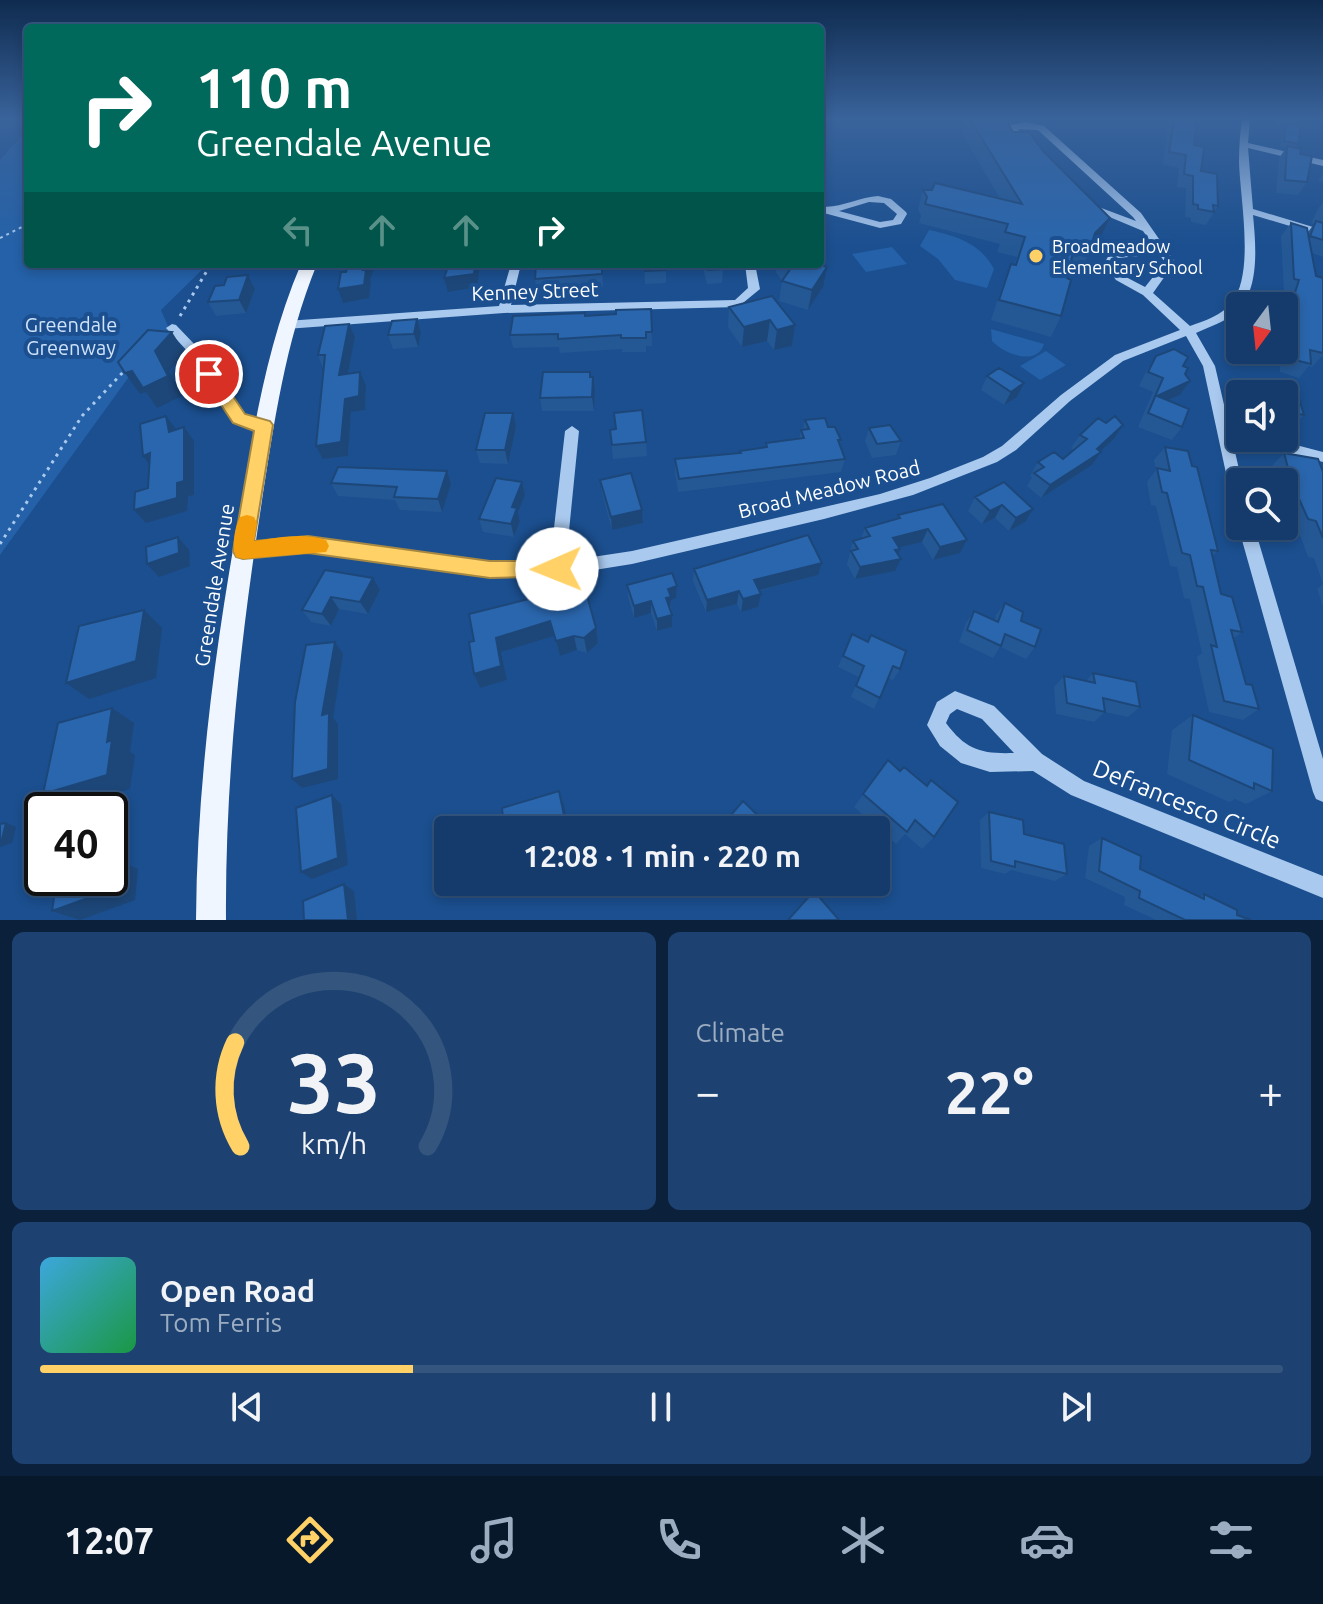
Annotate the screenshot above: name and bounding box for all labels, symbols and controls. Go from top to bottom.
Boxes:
icon: right [64,56,168,160]
text: 110 m [196,56,352,119]
text: Greendale Avenue [196,122,492,163]
icon: left [276,208,320,252]
icon: ahead [360,208,404,252]
icon: ahead [444,208,488,252]
icon: right [528,208,572,252]
place label: Broadmeadow Elementary School [1052,236,1203,277]
marker: Broadmeadow Elementary School [1027,247,1045,265]
street label: Kenney Street [471,277,599,305]
north arrow [1226,292,1298,364]
map controls [1226,292,1298,540]
park label: Greendale Greenway [25,313,117,359]
pin [175,340,243,408]
icon: arrive [187,352,231,396]
button: sound [1226,380,1298,452]
street label: Broad Meadow Road [736,455,922,523]
button: search [1226,468,1298,540]
street label: Greendale Avenue [190,502,238,668]
position arrow [515,527,599,611]
street label: Defrancesco Circle [1089,754,1285,854]
speed limit sign: 40 [24,792,128,896]
text: 12:08 · 1 min · 220 m [523,839,801,873]
text: Climate [696,1018,785,1047]
text: 33 [287,1035,381,1129]
text: 22° [945,1058,1034,1125]
text: − [696,1067,720,1116]
text: + [1258,1067,1283,1116]
text: km/h [301,1127,367,1159]
text: Open Road [160,1274,315,1308]
text: Tom Ferris [160,1308,282,1337]
icon: previous [225,1385,269,1429]
icon: pause [639,1385,683,1429]
icon: next [1054,1385,1098,1429]
icon: directions [282,1512,338,1568]
icon: music [466,1512,522,1568]
icon: phone [651,1512,707,1568]
icon: climate [835,1512,891,1568]
icon: car [1019,1512,1075,1568]
icon: filters [1203,1512,1259,1568]
text: 12:07 [64,1520,154,1561]

